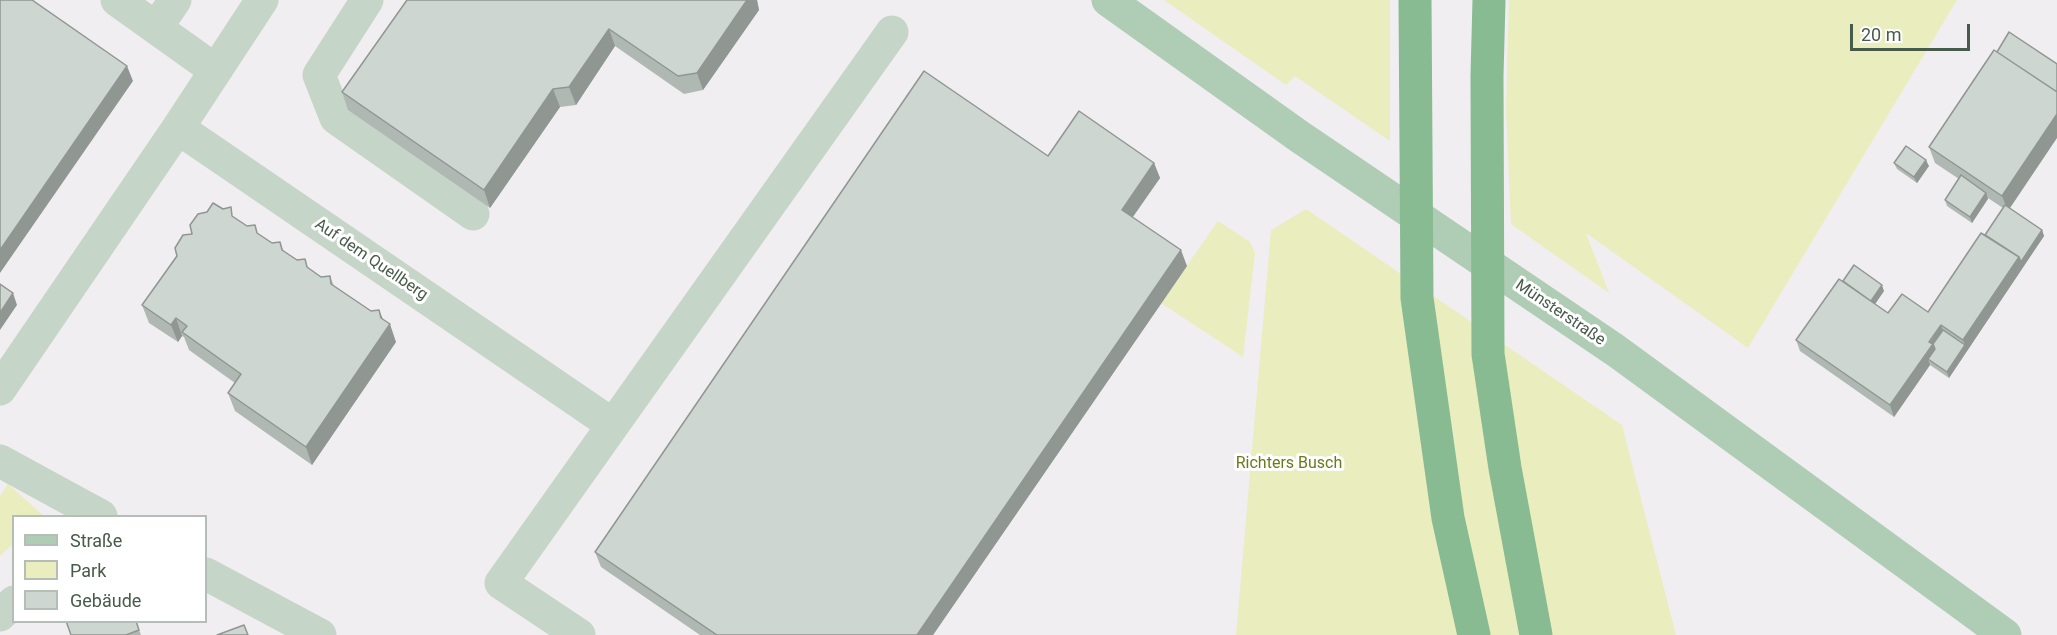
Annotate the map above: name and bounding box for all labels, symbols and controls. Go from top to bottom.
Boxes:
scale bar [1853,12,1973,50]
text: 20 m [1861,24,1901,45]
street label: Auf dem Quellberg [311,215,431,305]
street label: Münsterstraße [1511,276,1609,350]
park label: Richters Busch [1236,454,1342,474]
legend [12,515,207,623]
text: Straße [70,530,122,551]
text: Park [70,560,106,581]
text: Gebäude [70,590,141,611]

